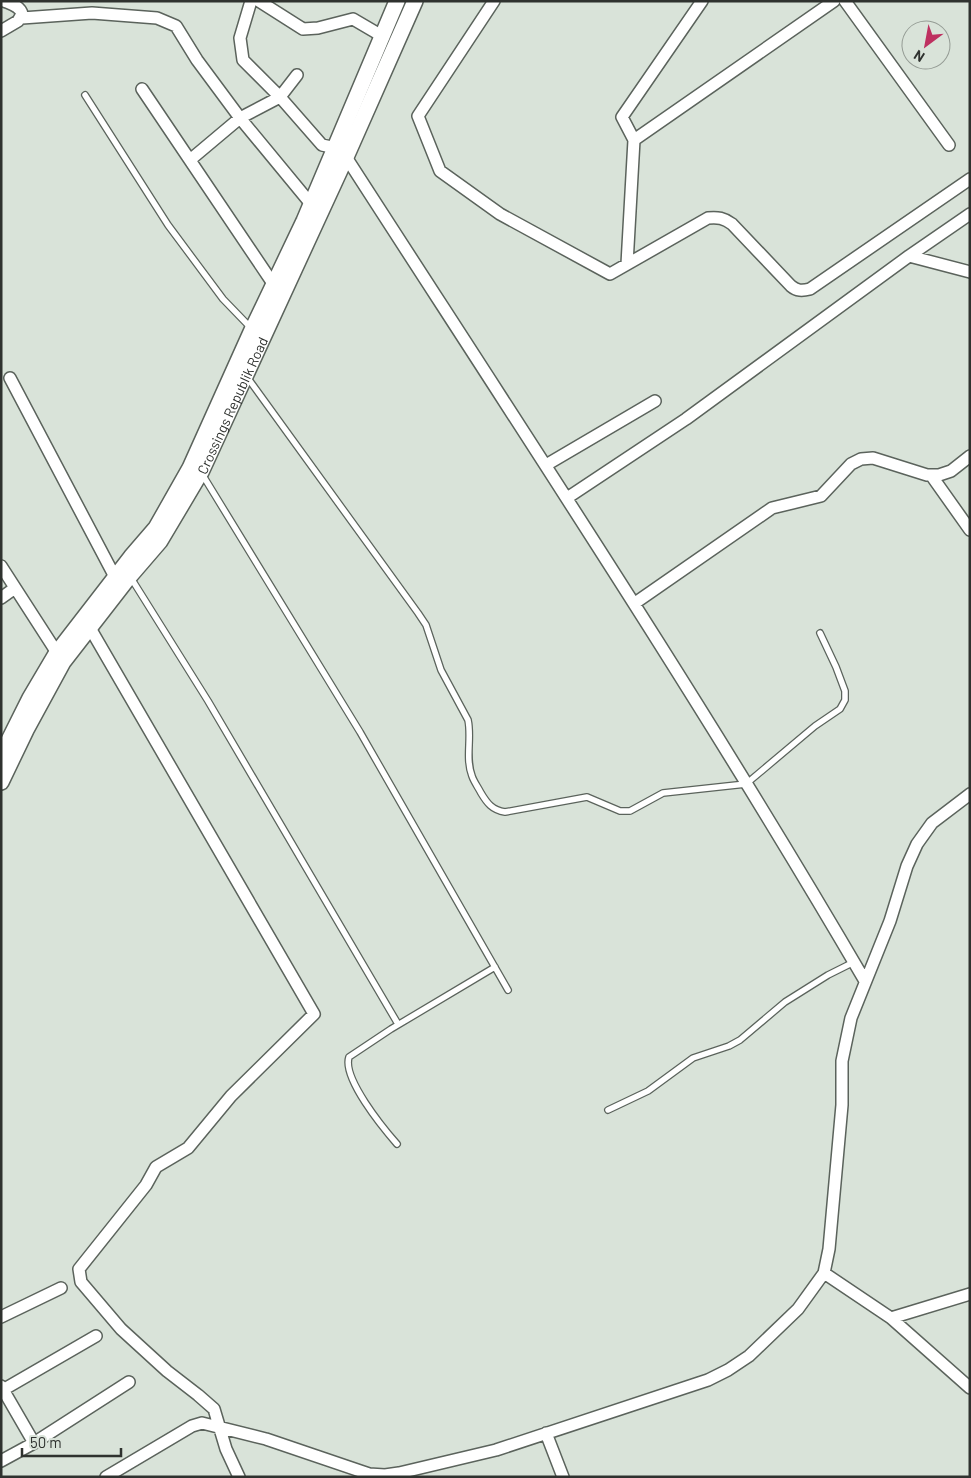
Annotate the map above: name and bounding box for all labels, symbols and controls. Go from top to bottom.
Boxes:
north arrow [901,20,951,70]
text: N [910,47,927,66]
street label: Crossings Republik Road [193,334,271,476]
scale bar [22,1426,121,1458]
text: 50 m [30,1433,62,1451]

